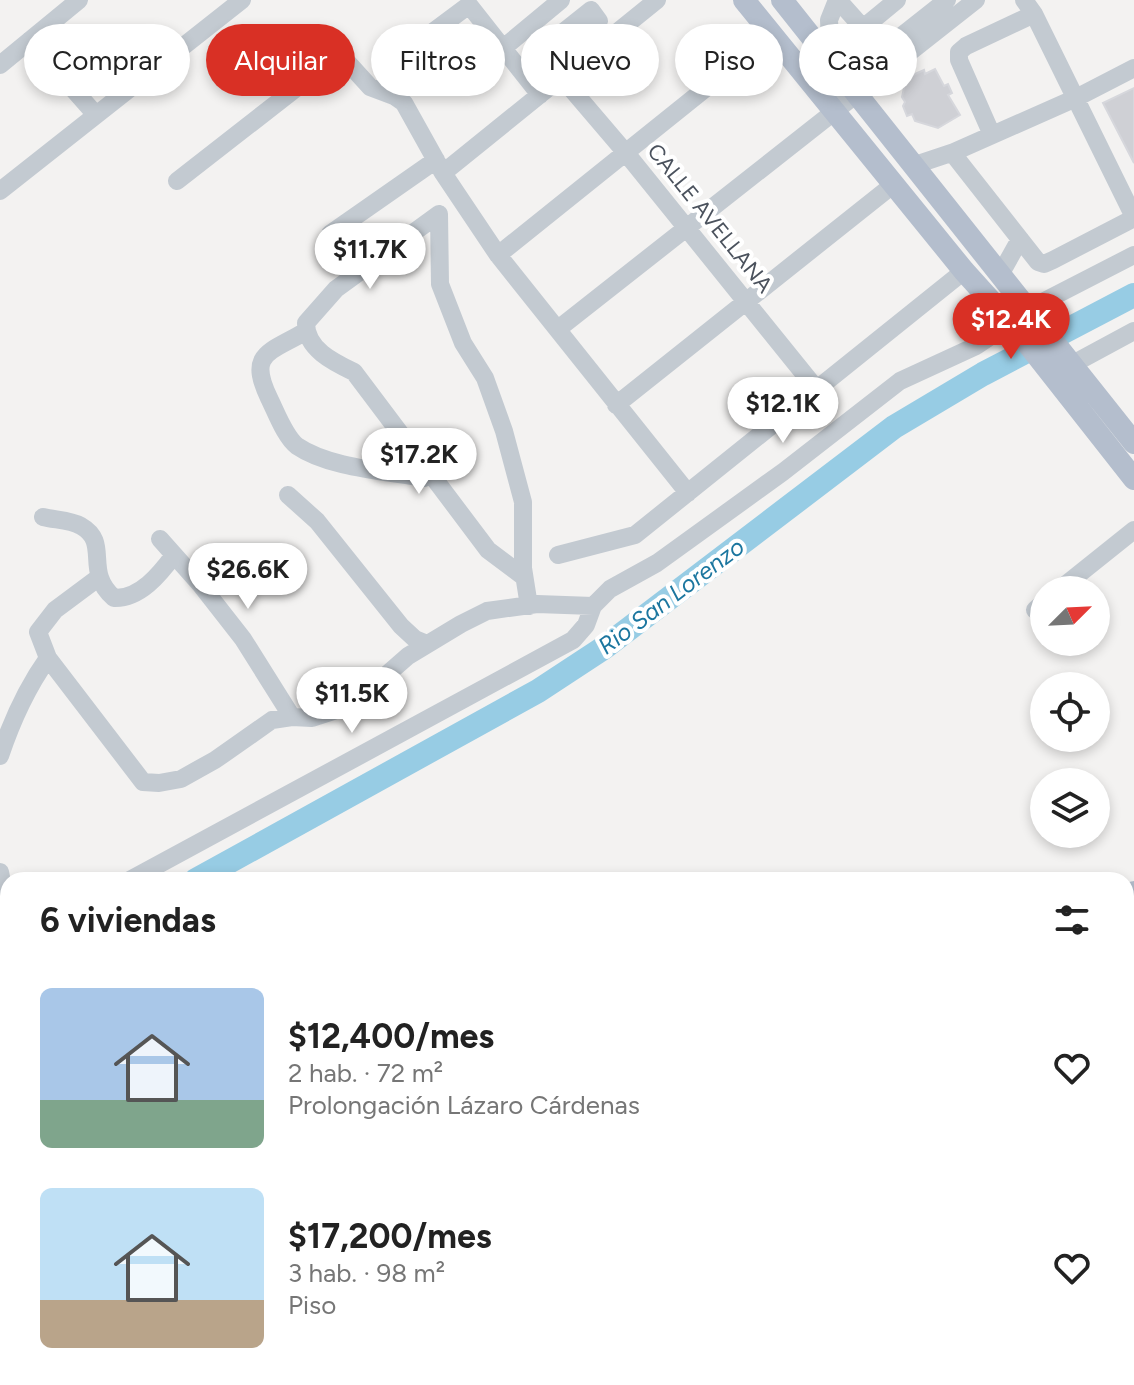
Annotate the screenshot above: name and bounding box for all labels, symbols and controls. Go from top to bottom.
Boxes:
chip: Comprar [24,24,190,96]
chip: Alquilar [206,24,355,96]
chip: Filtros [371,24,505,96]
chip: Nuevo [521,24,659,96]
chip: Piso [675,24,783,96]
chip: Casa [799,24,917,96]
street label: CALLE AVELLANA [642,138,778,298]
pin: $11.7K [305,223,435,291]
text: $11.7K [333,233,407,265]
pin: $12.4K [946,293,1076,361]
text: $12.4K [971,303,1051,335]
pin: $12.1K [718,377,848,445]
text: $12.1K [745,387,821,419]
pin: $17.2K [354,428,484,496]
text: $17.2K [380,438,458,470]
water label: Rio San Lorenzo [592,532,750,660]
pin: $26.6K [183,543,313,611]
text: $26.6K [206,553,290,585]
north arrow [1030,576,1110,656]
map controls [1030,576,1110,848]
pin: $11.5K [287,667,417,735]
button: locate [1030,672,1110,752]
text: $11.5K [314,677,390,709]
button: layers [1030,768,1110,848]
icon: filters [1050,898,1094,942]
text: 6 viviendas [40,900,216,941]
text: $12,400/mes [288,1016,494,1057]
icon: home [104,1020,200,1116]
icon: heart [1050,1046,1094,1090]
text: 2 hab. · 72 m² [288,1057,443,1089]
text: Prolongación Lázaro Cárdenas [288,1089,640,1121]
text: $17,200/mes [288,1216,492,1257]
icon: home [104,1220,200,1316]
icon: heart [1050,1246,1094,1290]
text: 3 hab. · 98 m² [288,1257,445,1289]
text: Piso [288,1289,336,1321]

